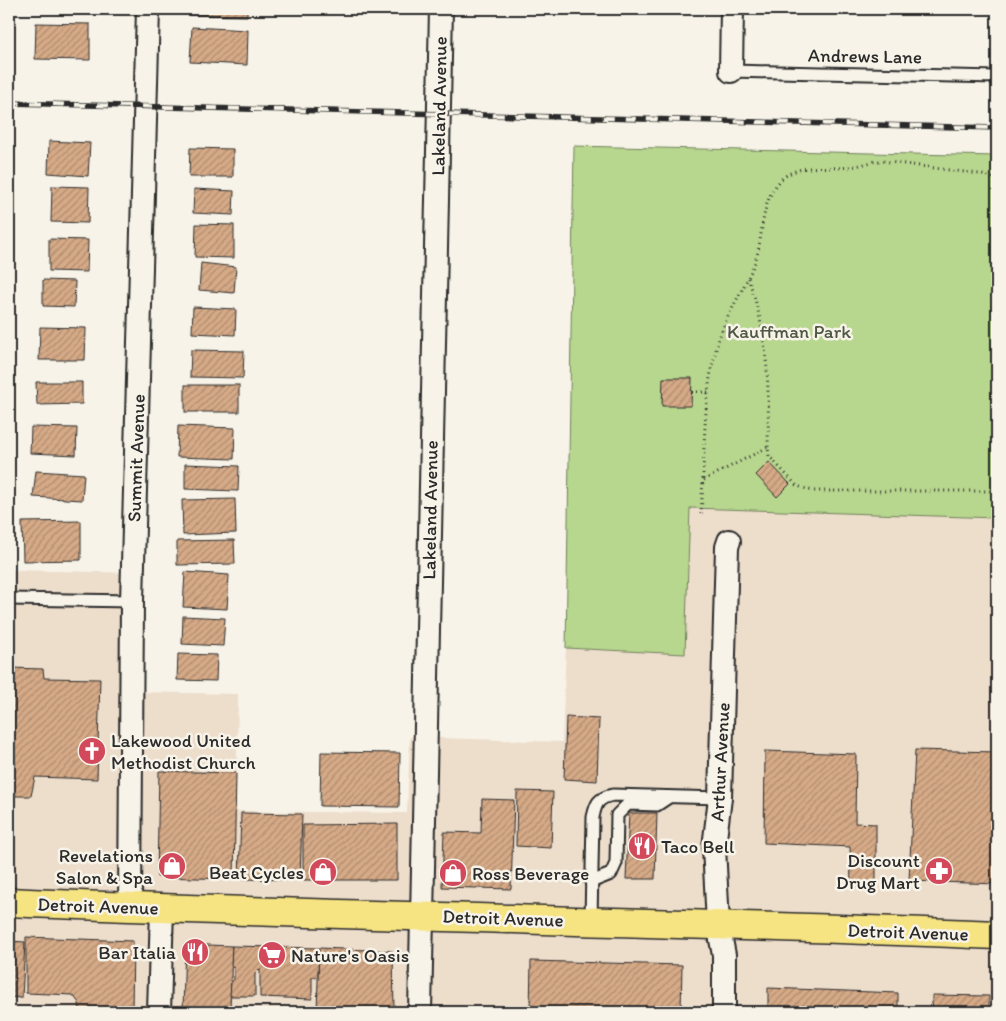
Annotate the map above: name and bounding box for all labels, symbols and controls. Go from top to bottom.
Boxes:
street label: Lakeland Avenue [426,36,452,176]
street label: Andrews Lane [808,44,922,68]
park label: Kauffman Park [727,320,851,343]
street label: Summit Avenue [122,394,150,522]
street label: Lakeland Avenue [417,440,443,580]
street label: Arthur Avenue [705,702,735,822]
place label: Lakewood United Methodist Church [111,729,256,774]
church icon: Lakewood United Methodist Church [77,736,107,766]
restaurant icon: Taco Bell [627,831,657,861]
place label: Taco Bell [661,835,735,858]
place label: Revelations Salon & Spa [56,844,153,889]
place label: Discount Drug Mart [836,849,920,894]
shop icon: Revelations Salon & Spa [157,851,187,881]
pharmacy icon: Discount Drug Mart [924,856,954,886]
shop icon: Beat Cycles [308,857,338,887]
shop icon: Ross Beverage [438,858,468,888]
place label: Beat Cycles [209,861,304,884]
place label: Ross Beverage [472,862,589,885]
street label: Detroit Avenue [37,892,159,920]
street label: Detroit Avenue [442,904,564,932]
street label: Detroit Avenue [847,918,969,946]
restaurant icon: Bar Italia [180,937,210,967]
supermarket icon: Nature's Oasis [257,940,287,970]
place label: Bar Italia [98,941,176,964]
place label: Nature's Oasis [291,944,409,967]

